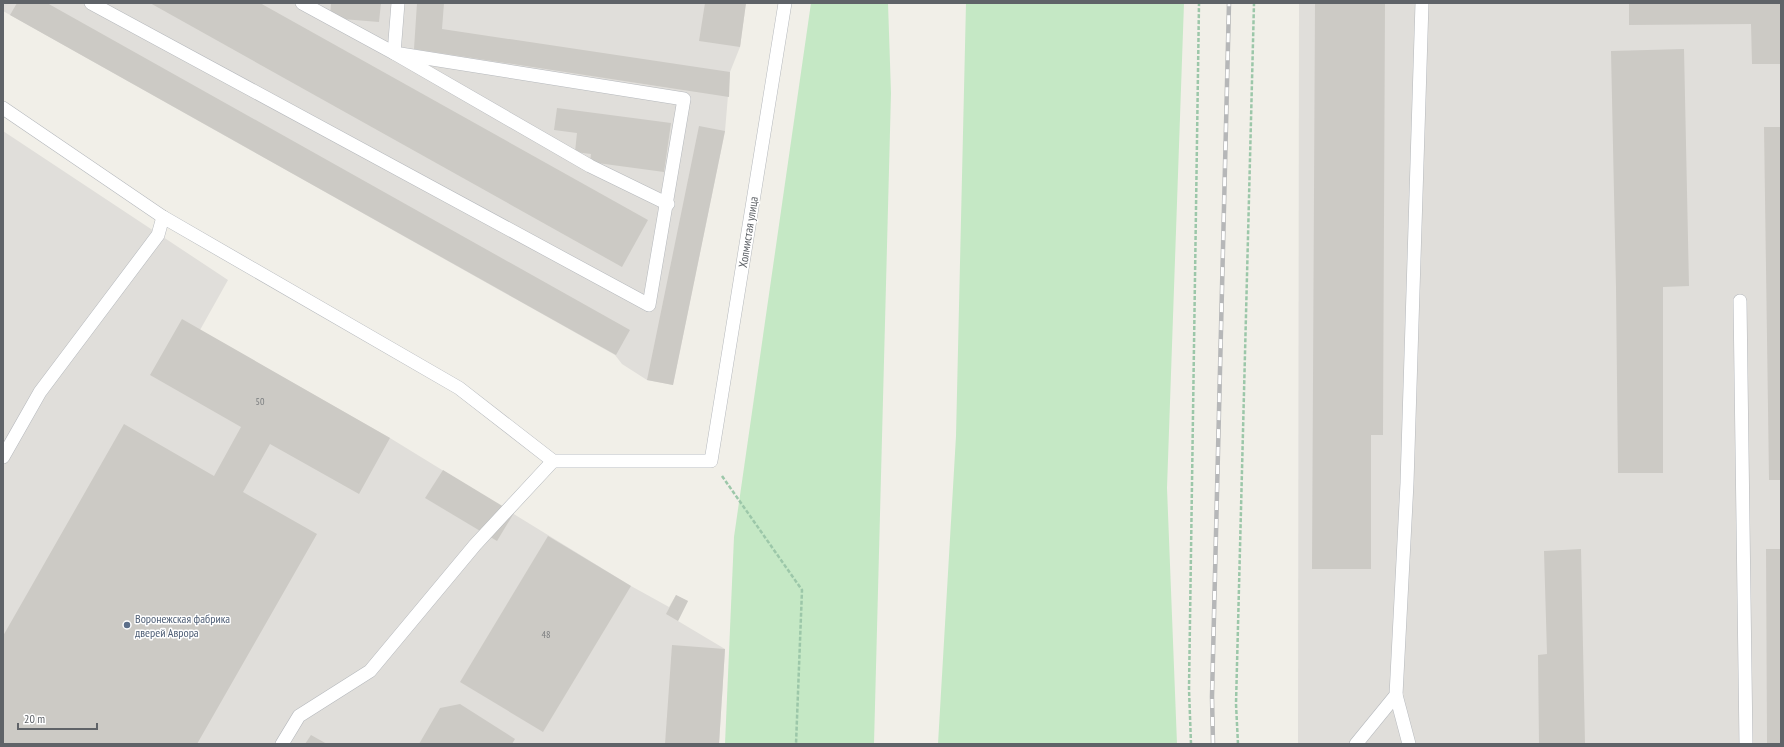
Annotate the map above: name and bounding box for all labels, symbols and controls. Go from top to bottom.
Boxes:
street label: Холмистая улица [735,195,761,269]
house number: 50 [256,395,265,408]
place label: Воронежская фабрика дверей Аврора [135,611,230,640]
marker: Воронежская фабрика дверей Аврора [122,620,132,630]
house number: 48 [542,628,551,641]
scale bar [18,705,97,731]
text: 20 m [24,711,45,726]

